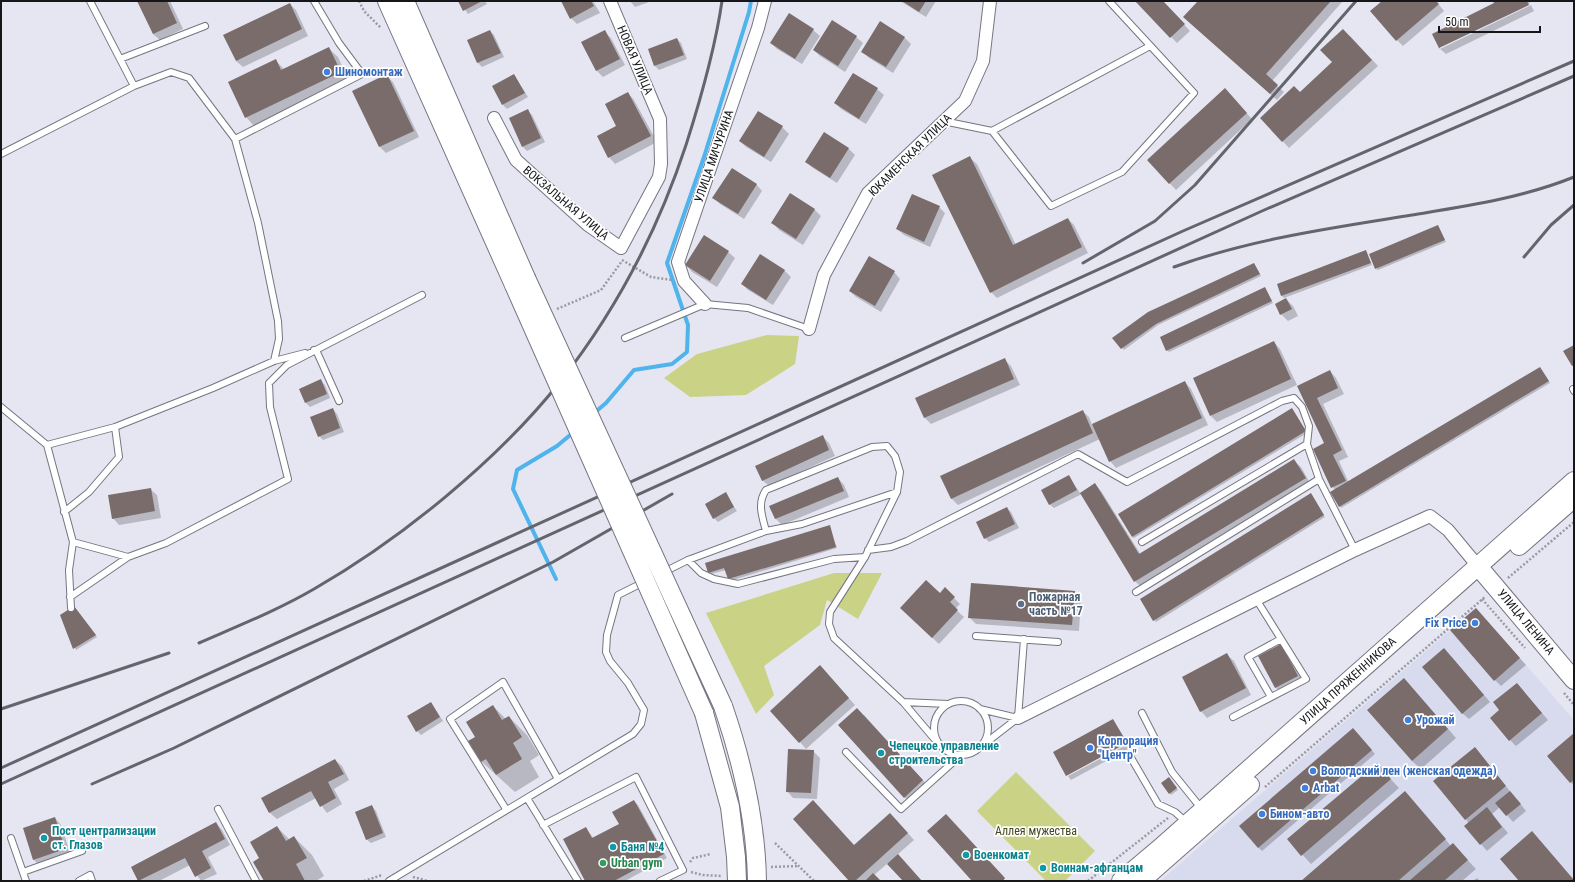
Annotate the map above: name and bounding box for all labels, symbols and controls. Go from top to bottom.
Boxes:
scale bar [1439,8,1540,34]
text: 50 m [1445,15,1469,29]
street label: НОВАЯ УЛИЦА [614,23,656,97]
place label: Шиномонтаж [335,65,403,79]
marker: Шиномонтаж [322,67,332,77]
street label: УЛИЦА МИЧУРИНА [692,108,736,204]
street label: ЮКАМЕНСКАЯ УЛИЦА [866,111,954,199]
street label: ВОКЗАЛЬНАЯ УЛИЦА [520,163,612,243]
street label: УЛИЦА ЛЕНИНА [1495,586,1558,658]
place label: Пожарная часть №17 [1029,590,1083,618]
marker: Пожарная часть №17 [1016,599,1026,609]
place label: Fix Price [1425,616,1467,630]
marker: Fix Price [1470,618,1480,628]
street label: УЛИЦА ПРЯЖЕННИКОВА [1297,634,1399,728]
place label: Урожай [1416,713,1455,727]
marker: Урожай [1403,715,1413,725]
place label: Корпорация "Центр" [1098,734,1159,762]
place label: Чепецкое управление строительства [889,739,999,767]
marker: Корпорация "Центр" [1085,743,1095,753]
marker: Чепецкое управление строительства [876,748,886,758]
place label: Вологдский лен (женская одежда) [1321,764,1497,778]
marker: Вологдский лен (женская одежда) [1308,766,1318,776]
place label: Arbat [1313,781,1340,795]
marker: Arbat [1300,783,1310,793]
place label: Бином-авто [1270,807,1329,821]
marker: Бином-авто [1257,809,1267,819]
place label: Пост централизации ст. Глазов [52,824,156,852]
park label: Аллея мужества [995,824,1077,838]
marker: Пост централизации ст. Глазов [39,833,49,843]
place label: Баня №4 [621,840,664,854]
marker: Баня №4 [608,842,618,852]
place label: Военкомат [974,848,1030,862]
marker: Военкомат [961,850,971,860]
place label: Urban gym [611,856,662,870]
marker: Urban gym [598,858,608,868]
place label: Воинам-афганцам [1051,861,1143,875]
marker: Воинам-афганцам [1038,863,1048,873]

